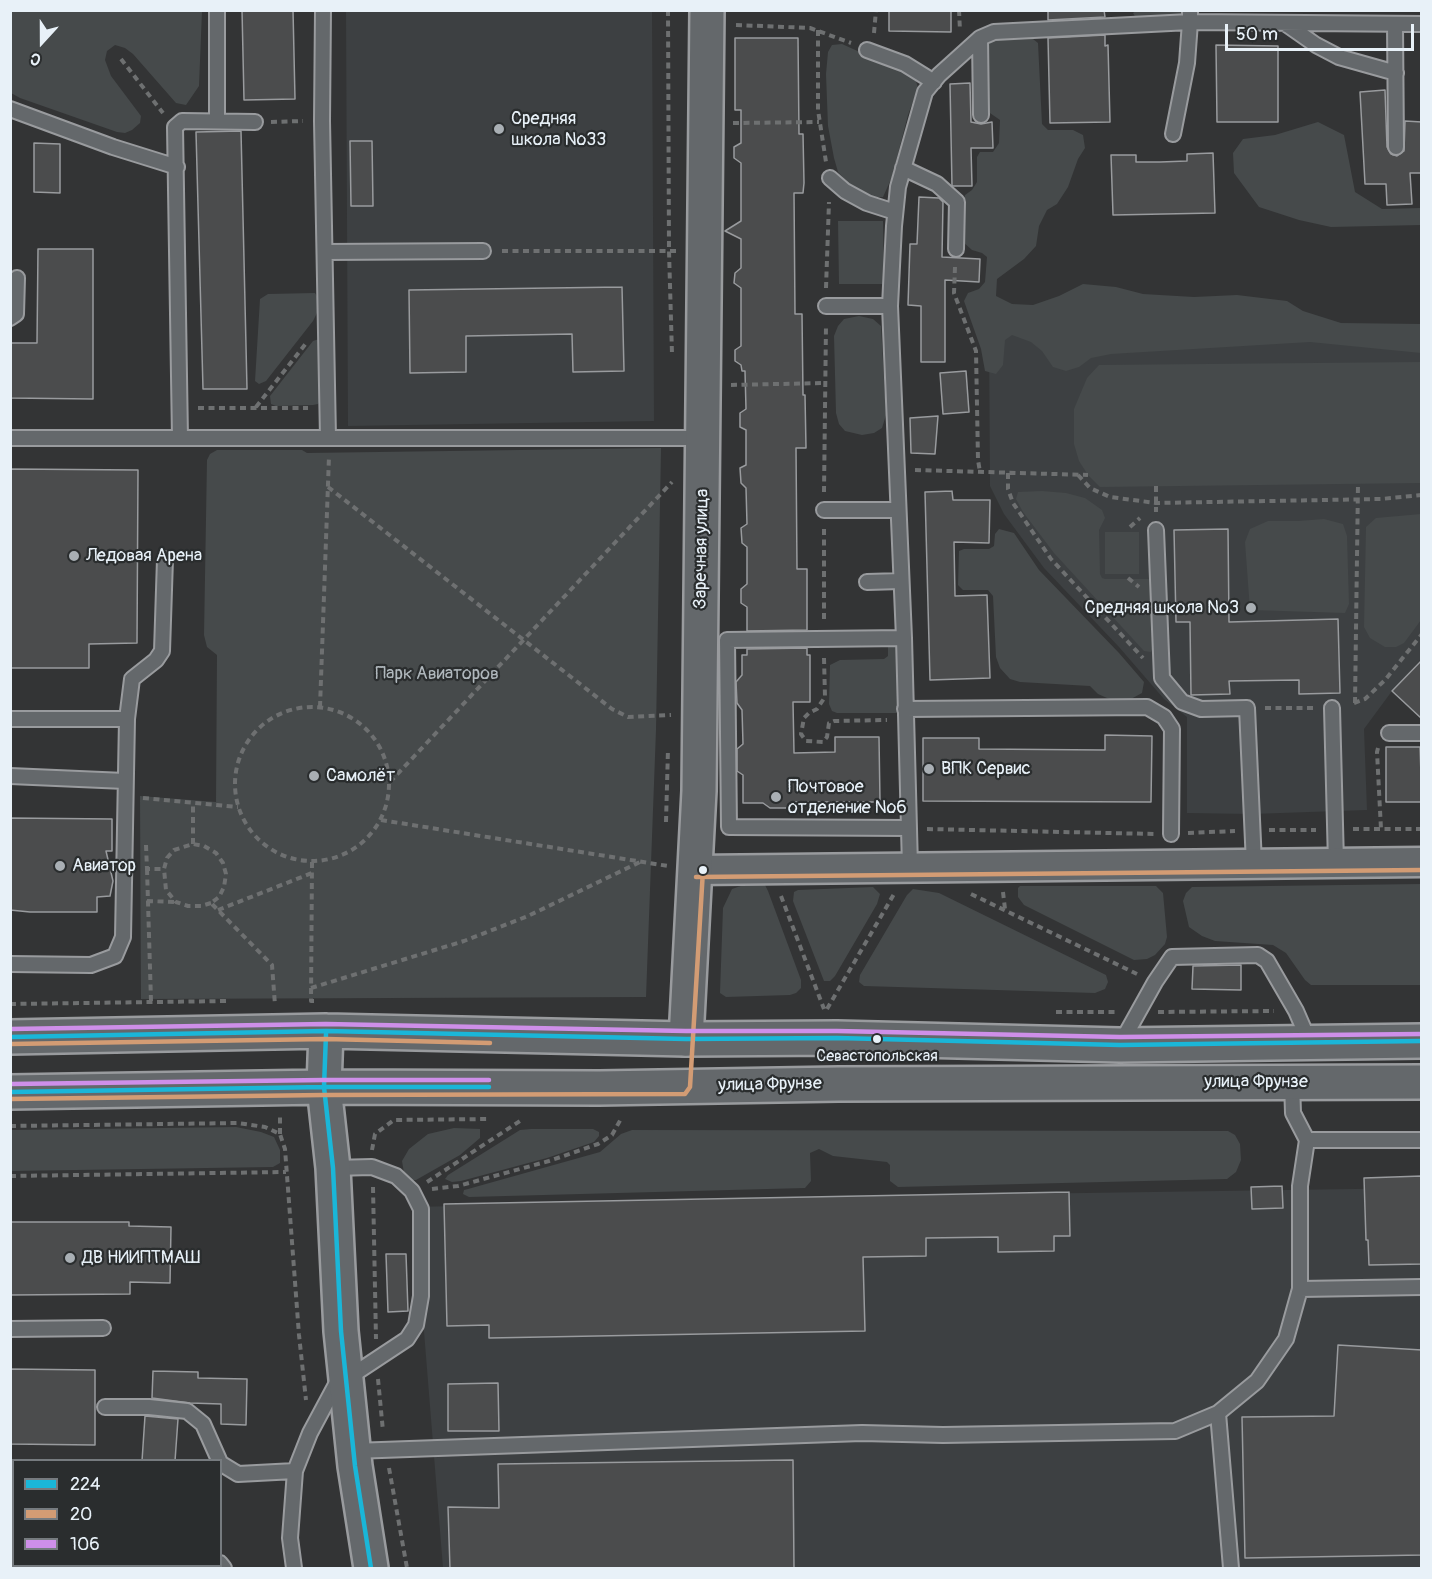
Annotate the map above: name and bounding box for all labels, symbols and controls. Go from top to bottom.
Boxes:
north arrow [12,12,72,72]
scale bar [1228,12,1417,50]
text: 50 m [1236,23,1278,46]
text: С [27,48,44,70]
place label: Средняя школа №33 [511,108,606,150]
marker: Средняя школа №33 [492,122,506,136]
street label: Заречная улица [690,489,714,609]
place label: Ледовая Арена [86,545,202,567]
marker: Ледовая Арена [67,549,81,563]
place label: Средняя школа №3 [1085,597,1239,619]
marker: Средняя школа №3 [1244,601,1258,615]
park label: Парк Авиаторов [375,663,499,685]
place label: ВПК Сервис [941,758,1031,780]
marker: ВПК Сервис [922,762,936,776]
place label: Самолёт [326,765,395,787]
marker: Самолёт [307,769,321,783]
place label: Почтовое отделение №6 [788,776,907,818]
marker: Почтовое отделение №6 [769,790,783,804]
place label: Авиатор [72,855,136,877]
marker: Авиатор [53,859,67,873]
unlabelled marker [697,864,709,876]
marker: Севастопольская [871,1033,883,1045]
place label: Севастопольская [816,1047,938,1067]
street label: улица Фрунзе [1204,1071,1308,1093]
street label: улица Фрунзе [718,1073,822,1097]
place label: ДВ НИИПТМАШ [82,1247,200,1269]
marker: ДВ НИИПТМАШ [63,1251,77,1265]
legend [12,1459,222,1567]
text: 224 [70,1473,101,1496]
text: 20 [70,1503,92,1526]
text: 106 [70,1533,100,1556]

